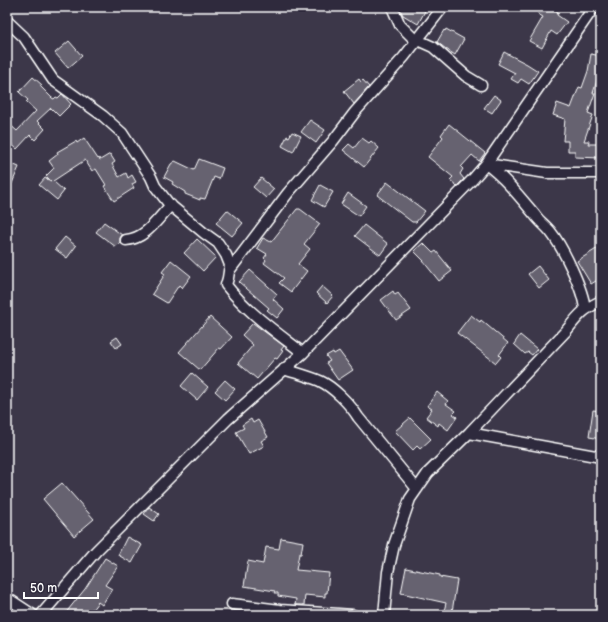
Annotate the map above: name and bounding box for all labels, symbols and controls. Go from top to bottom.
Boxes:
scale bar [24,574,98,600]
text: 50 m [30,581,57,596]

